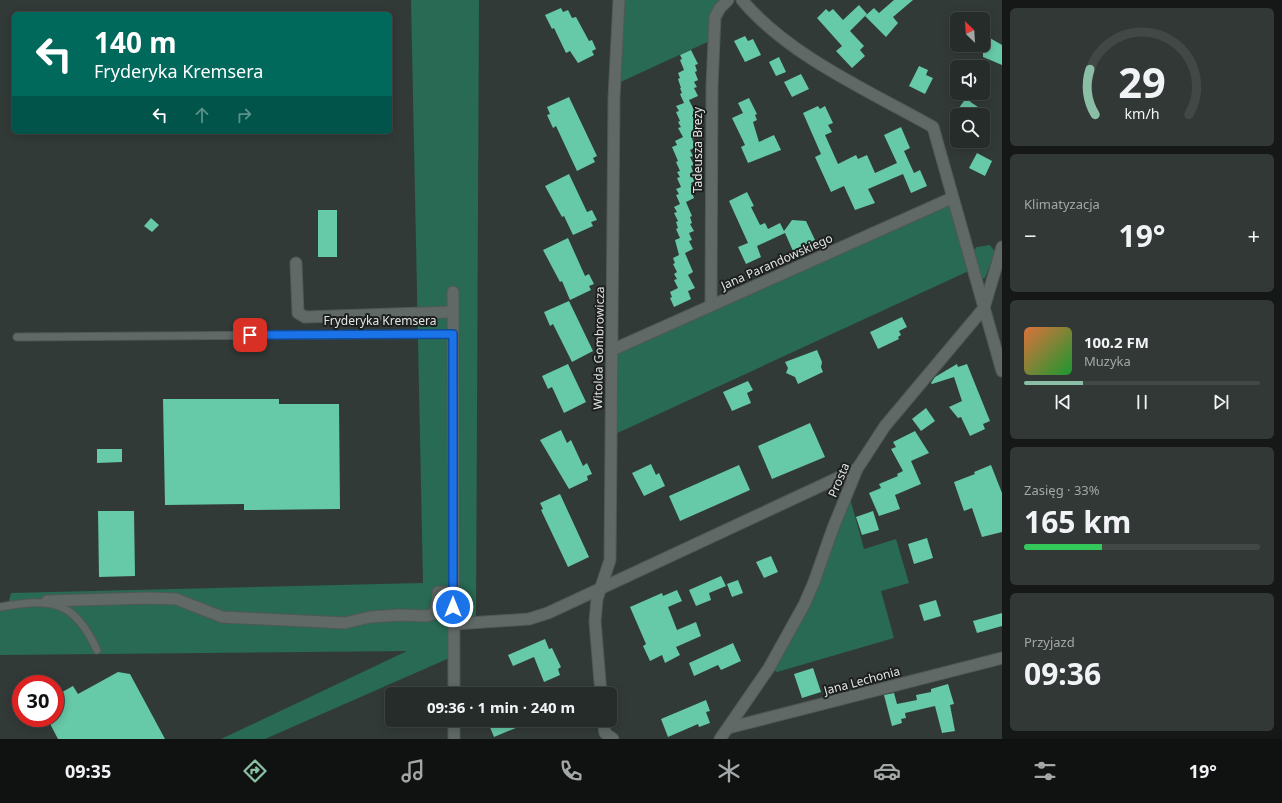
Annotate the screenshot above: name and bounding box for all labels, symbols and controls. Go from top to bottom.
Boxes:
north arrow [950,12,990,52]
map controls [950,12,990,148]
text: 140 m [94,23,177,61]
icon: left [28,28,80,80]
text: 29 [1118,54,1166,110]
text: Fryderyka Kremsera [94,59,263,83]
button: sound [950,60,990,100]
icon: left [149,104,171,126]
icon: ahead [191,104,213,126]
icon: right [233,104,255,126]
text: km/h [1124,104,1160,123]
street label: Tadeusza Brezy [689,106,706,193]
button: search [950,108,990,148]
text: Klimatyzacja [1024,195,1100,213]
text: 19° [1118,215,1166,256]
text: − [1024,220,1037,250]
text: + [1247,220,1260,250]
street label: Jana Parandowskiego [717,229,835,294]
street label: Witolda Gombrowicza [589,286,608,410]
street label: Fryderyka Kremsera [324,312,436,329]
pin [233,318,267,352]
icon: arrive [239,324,261,346]
text: 100.2 FM [1084,332,1149,352]
text: Muzyka [1084,352,1131,370]
icon: previous [1052,391,1074,413]
icon: pause [1131,391,1153,413]
icon: next [1210,391,1232,413]
street label: Prosta [824,460,853,500]
text: Zasięg · 33% [1024,481,1100,499]
text: 165 km [1024,501,1131,542]
position arrow [432,586,474,628]
text: Przyjazd [1024,633,1075,651]
text: 09:36 [1024,653,1101,694]
street label: Jana Lechonia [821,662,902,699]
speed limit sign: 30 [12,675,64,727]
text: 09:36 · 1 min · 240 m [427,697,575,717]
icon: directions [241,757,269,785]
icon: music [399,757,427,785]
icon: phone [557,757,585,785]
icon: climate [715,757,743,785]
icon: car [873,757,901,785]
icon: filters [1031,757,1059,785]
text: 09:35 [65,759,111,783]
text: 19° [1189,759,1217,783]

